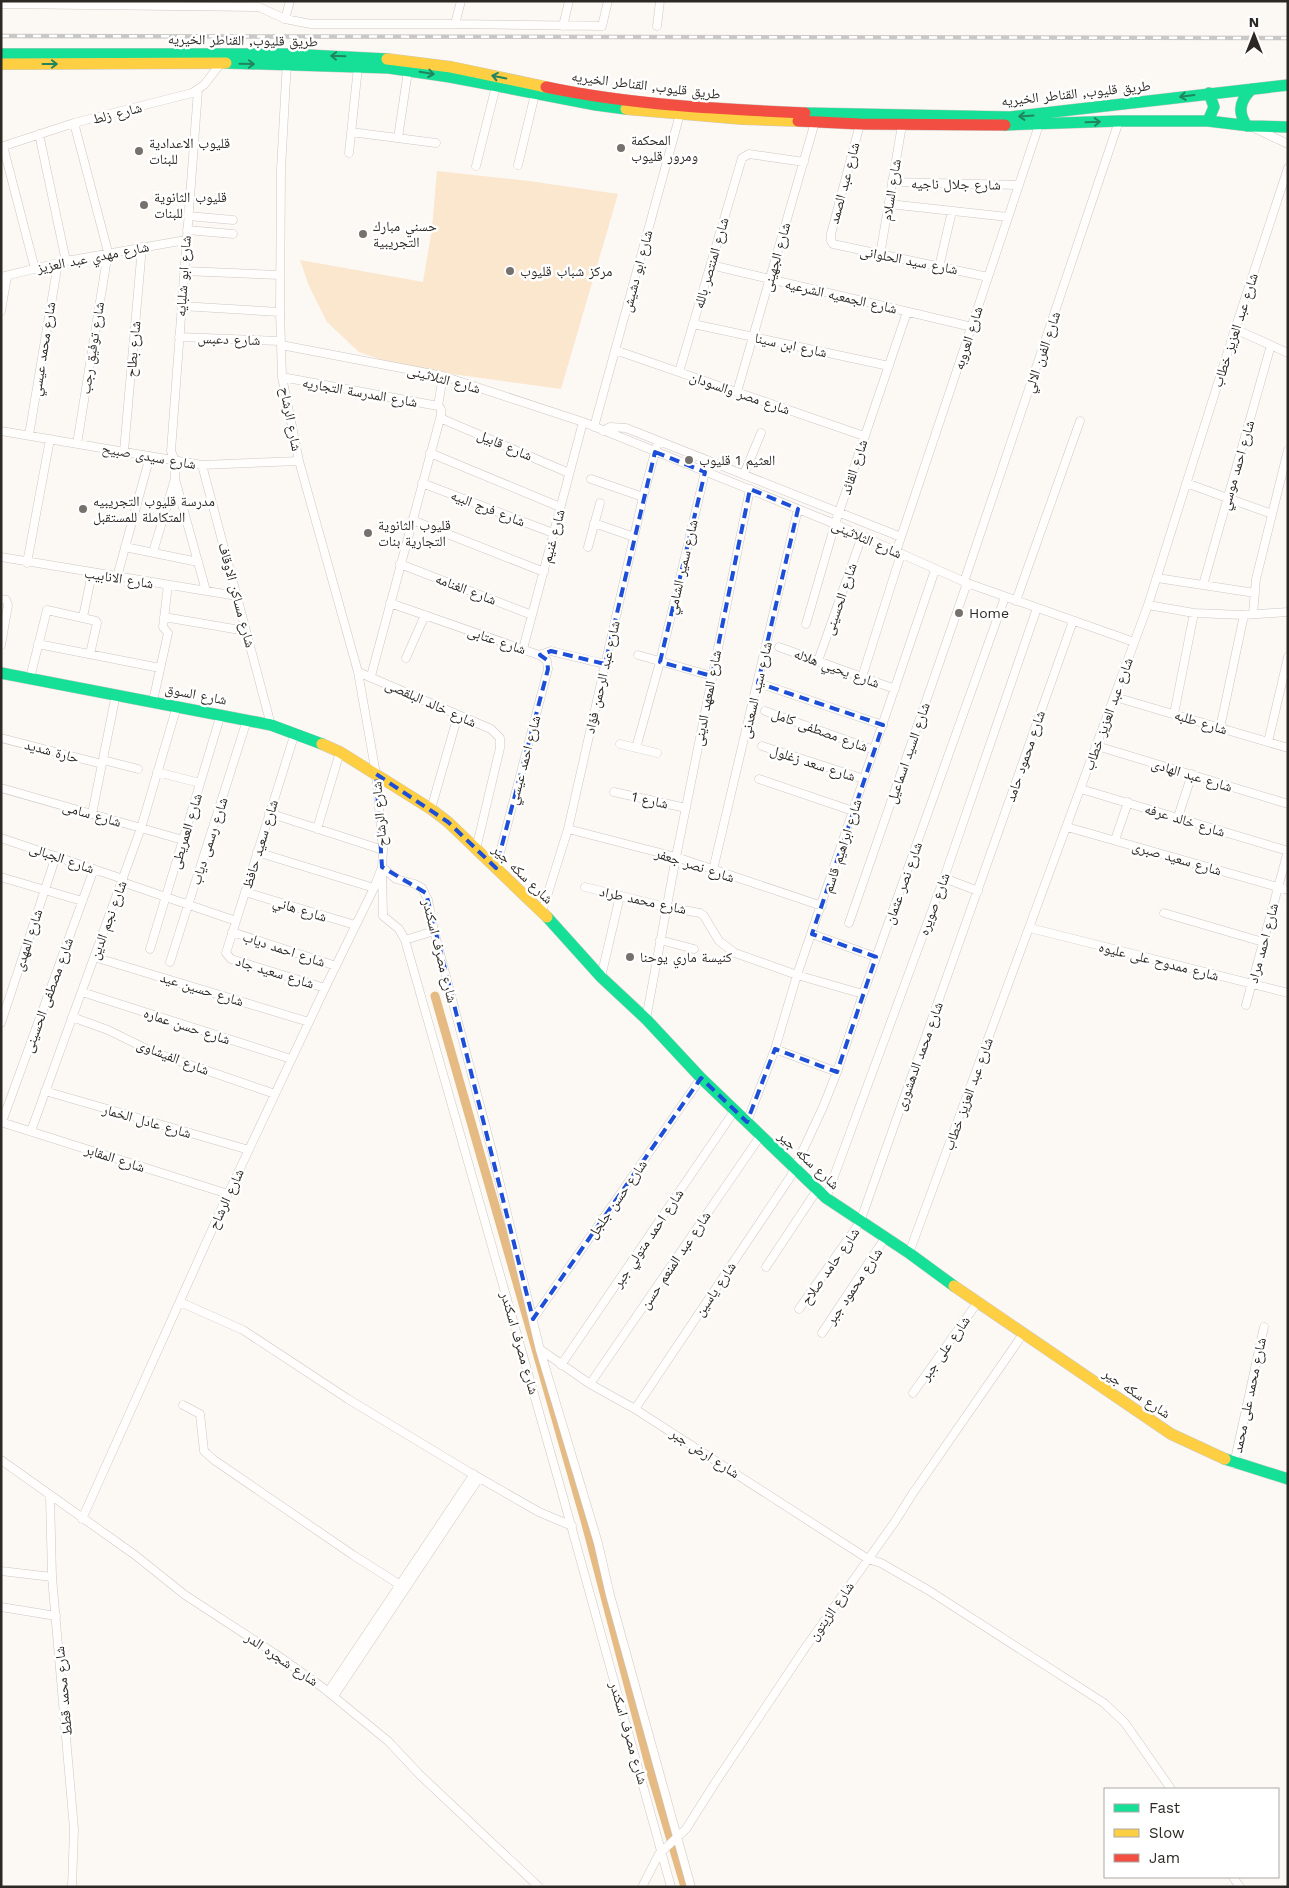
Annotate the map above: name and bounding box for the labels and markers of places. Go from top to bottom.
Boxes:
place label: المحكمة ومرور قليوب [631,132,698,165]
place label: قليوب الاعدادية للبنات [149,135,230,167]
marker: المحكمة ومرور قليوب [615,142,627,154]
marker: قليوب الاعدادية للبنات [133,145,145,157]
place label: قليوب الثانوية للبنات [154,189,227,221]
marker: قليوب الثانوية للبنات [138,199,150,211]
place label: حسني مبارك التجريبية [373,218,437,251]
marker: حسني مبارك التجريبية [357,228,369,240]
place label: مركز شباب قليوب [520,263,612,280]
marker: مركز شباب قليوب [504,265,516,277]
place label: العثيم 1 قليوب [699,452,775,470]
marker: العثيم 1 قليوب [683,454,695,466]
place label: مدرسة قليوب التجريبيه المتكاملة للمستقبل [93,493,215,526]
marker: مدرسة قليوب التجريبيه المتكاملة للمستقبل [77,503,89,515]
place label: قليوب الثانوية التجارية بنات [378,517,451,550]
marker: قليوب الثانوية التجارية بنات [362,527,374,539]
place label: Home [969,605,1009,621]
marker: Home [953,607,965,619]
place label: كنيسة ماري يوحنا [640,949,732,969]
marker: كنيسة ماري يوحنا [624,951,636,963]

